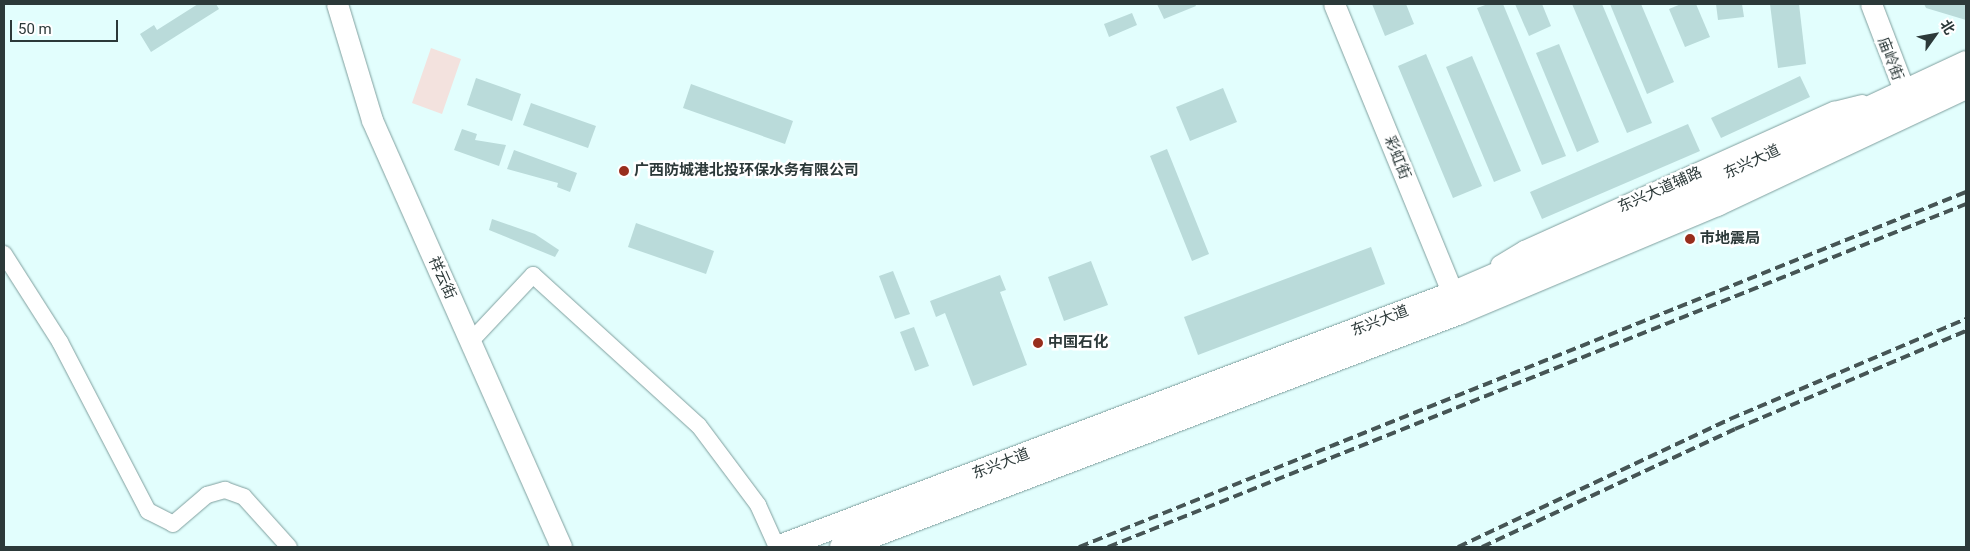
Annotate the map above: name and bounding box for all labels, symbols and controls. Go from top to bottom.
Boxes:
scale bar [12,10,120,42]
north arrow [1910,10,1960,60]
text: 北 [1937,17,1958,37]
text: 50 m [18,20,52,38]
street label: 庙岭街 [1874,35,1906,83]
street label: 彩虹街 [1380,134,1414,182]
street label: 东兴大道 [1721,141,1783,183]
place label: 广西防城港北投环保水务有限公司 [634,162,859,180]
street label: 东兴大道辅路 [1615,163,1705,217]
marker: 广西防城港北投环保水务有限公司 [618,165,630,177]
place label: 巿地震局 [1700,230,1760,248]
marker: 巿地震局 [1684,233,1696,245]
street label: 祥云街 [425,254,459,302]
street label: 东兴大道 [1349,302,1411,340]
place label: 中国石化 [1048,334,1108,352]
marker: 中国石化 [1032,337,1044,349]
street label: 东兴大道 [970,445,1032,483]

